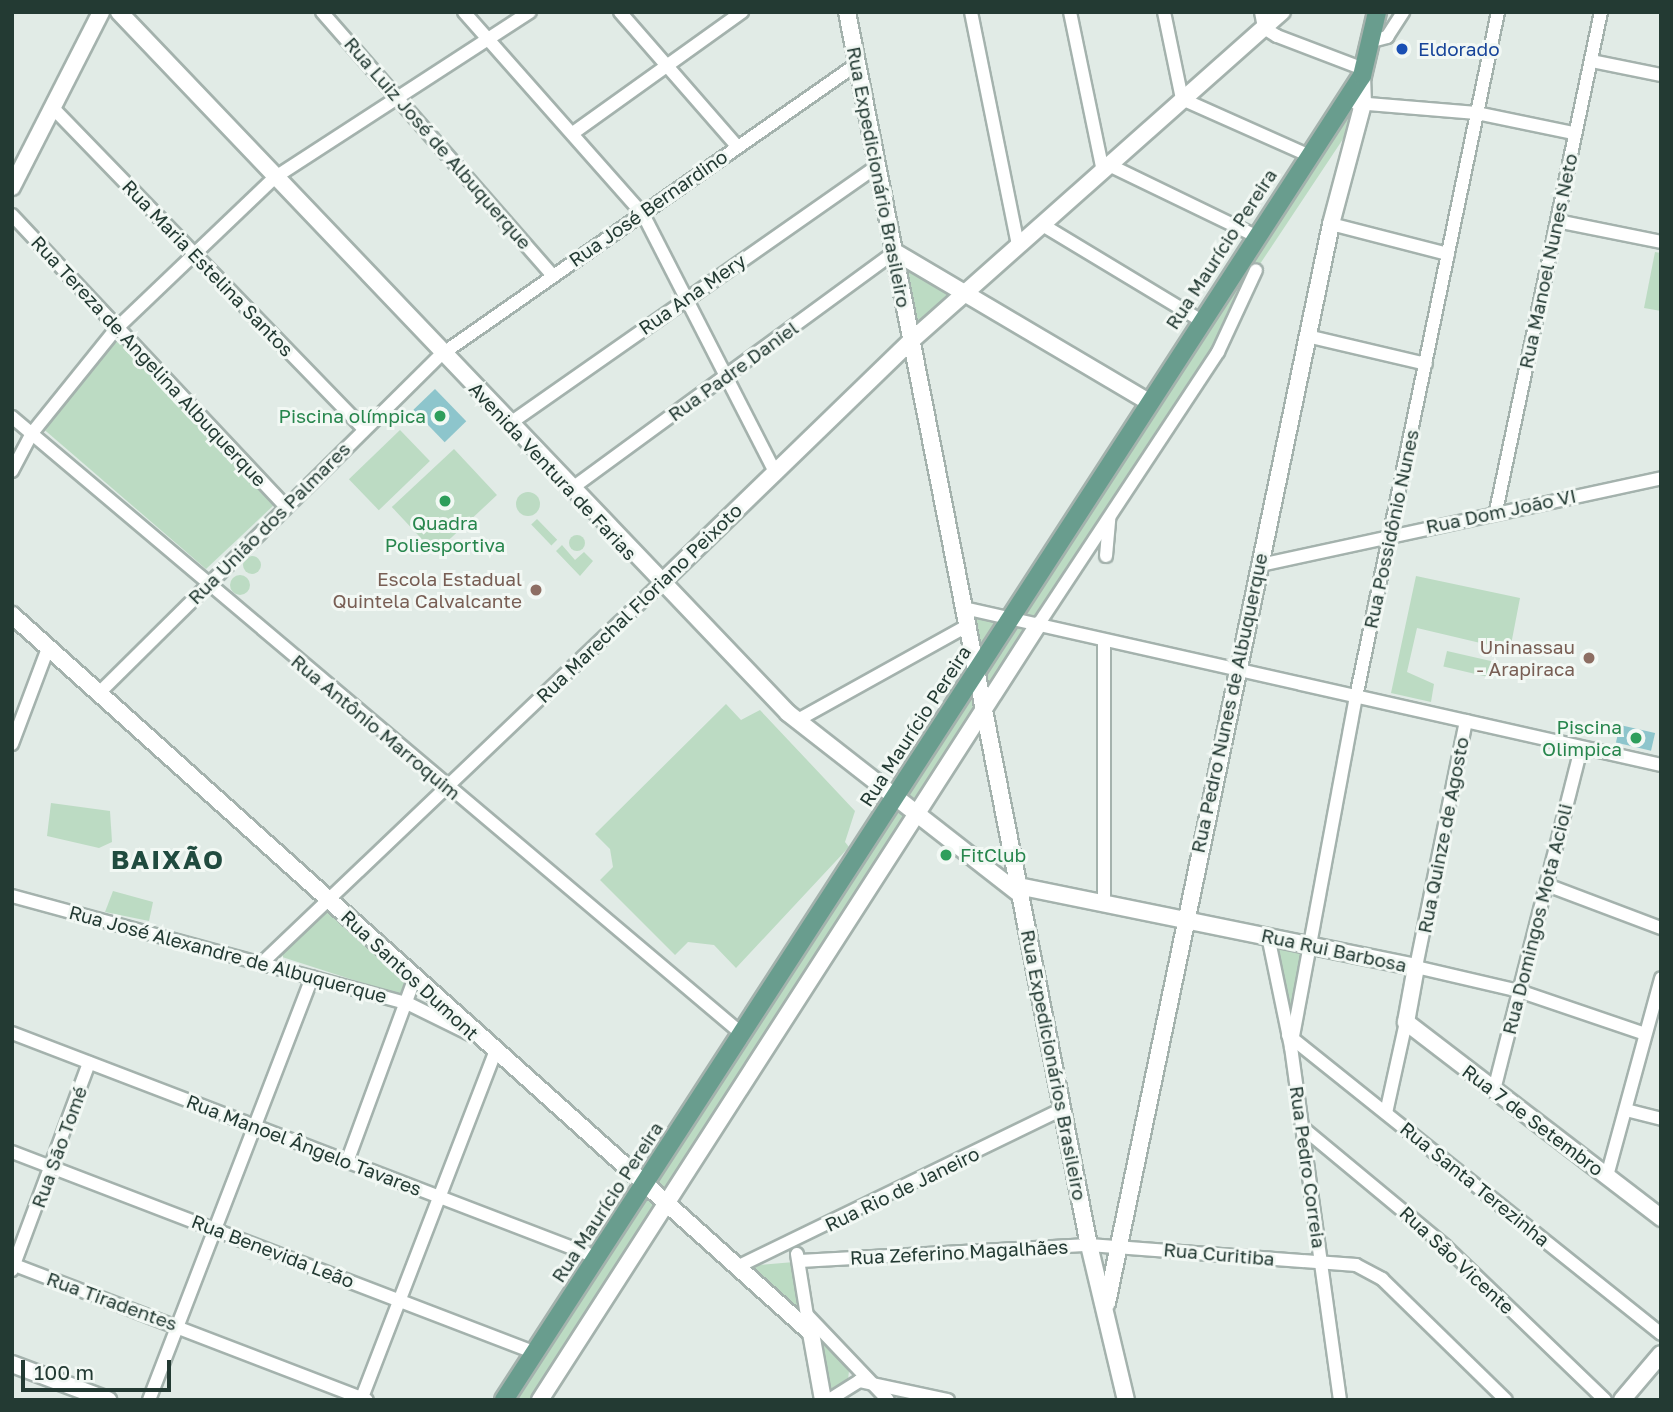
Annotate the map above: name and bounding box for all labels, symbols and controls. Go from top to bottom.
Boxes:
street label: Rua Luiz José de Albuquerque [340,32,536,254]
place label: Eldorado [1418,38,1500,60]
marker: Eldorado [1392,39,1412,59]
street label: Rua Expedicionário Brasileiro [842,45,916,309]
street label: Rua José Bernardino [564,145,732,271]
street label: Rua Manoel Nunes Neto [1514,151,1582,371]
street label: Rua Maurício Pereira [1161,164,1281,334]
street label: Rua Maria Estelina Santos [118,175,298,361]
street label: Rua Tereza de Angelina Albuquerque [27,231,271,491]
street label: Rua Ana Mery [634,249,750,339]
street label: Rua Padre Daniel [664,316,802,426]
street label: Avenida Ventura de Farias [464,377,642,565]
place label: Piscina olímpica [279,405,426,427]
marker: Piscina olímpica [432,408,448,424]
street label: Rua Possidônio Nunes [1359,427,1423,631]
street label: Rua União dos Palmares [183,437,355,609]
street label: Rua Dom João VI [1424,484,1578,538]
marker: Quadra Poliesportiva [437,493,453,509]
street label: Rua Marechal Floriano Peixoto [531,499,747,707]
place label: Quadra Poliesportiva [385,512,505,556]
street label: Rua Pedro Nunes de Albuquerque [1186,551,1272,855]
place label: Escola Estadual Quintela Calvalcante [332,568,522,612]
marker: Escola Estadual Quintela Calvalcante [528,582,544,598]
place label: Uninassau - Arapiraca [1477,636,1575,680]
street label: Rua Maurício Pereira [855,641,975,811]
street label: Rua Antônio Marroquim [287,650,465,804]
marker: Uninassau - Arapiraca [1581,650,1597,666]
place label: Piscina Olimpica [1542,716,1622,760]
marker: Piscina Olimpica [1628,730,1644,746]
street label: Rua Quinze de Agosto [1413,735,1473,935]
street label: Rua Domingos Mota Acioli [1497,801,1577,1037]
district label: BAIXÃO [112,844,224,876]
place label: FitClub [960,844,1026,866]
marker: FitClub [938,847,954,863]
street label: Rua José Alexandre de Albuquerque [67,901,389,1007]
street label: Rua Santos Dumont [336,905,484,1045]
street label: Rua Rui Barbosa [1259,923,1409,977]
street label: Rua Expedicionários Brasileiro [1017,928,1091,1202]
street label: Rua 7 de Setembro [1458,1060,1608,1180]
street label: Rua São Tomé [26,1083,92,1211]
street label: Rua Pedro Correia [1285,1084,1331,1250]
street label: Rua Manoel Ângelo Tavares [183,1090,425,1200]
street label: Rua Maurício Pereira [547,1117,667,1287]
street label: Rua Santa Terezinha [1396,1117,1554,1251]
street label: Rua Rio de Janeiro [821,1142,983,1236]
street label: Rua São Vicente [1395,1201,1519,1319]
street label: Rua Benevida Leão [188,1209,358,1293]
street label: Rua Zeferino Magalhães [849,1235,1069,1269]
street label: Rua Curitiba [1162,1238,1276,1270]
street label: Rua Tiradentes [44,1267,180,1335]
scale bar [24,1346,175,1390]
text: 100 m [34,1359,94,1385]

